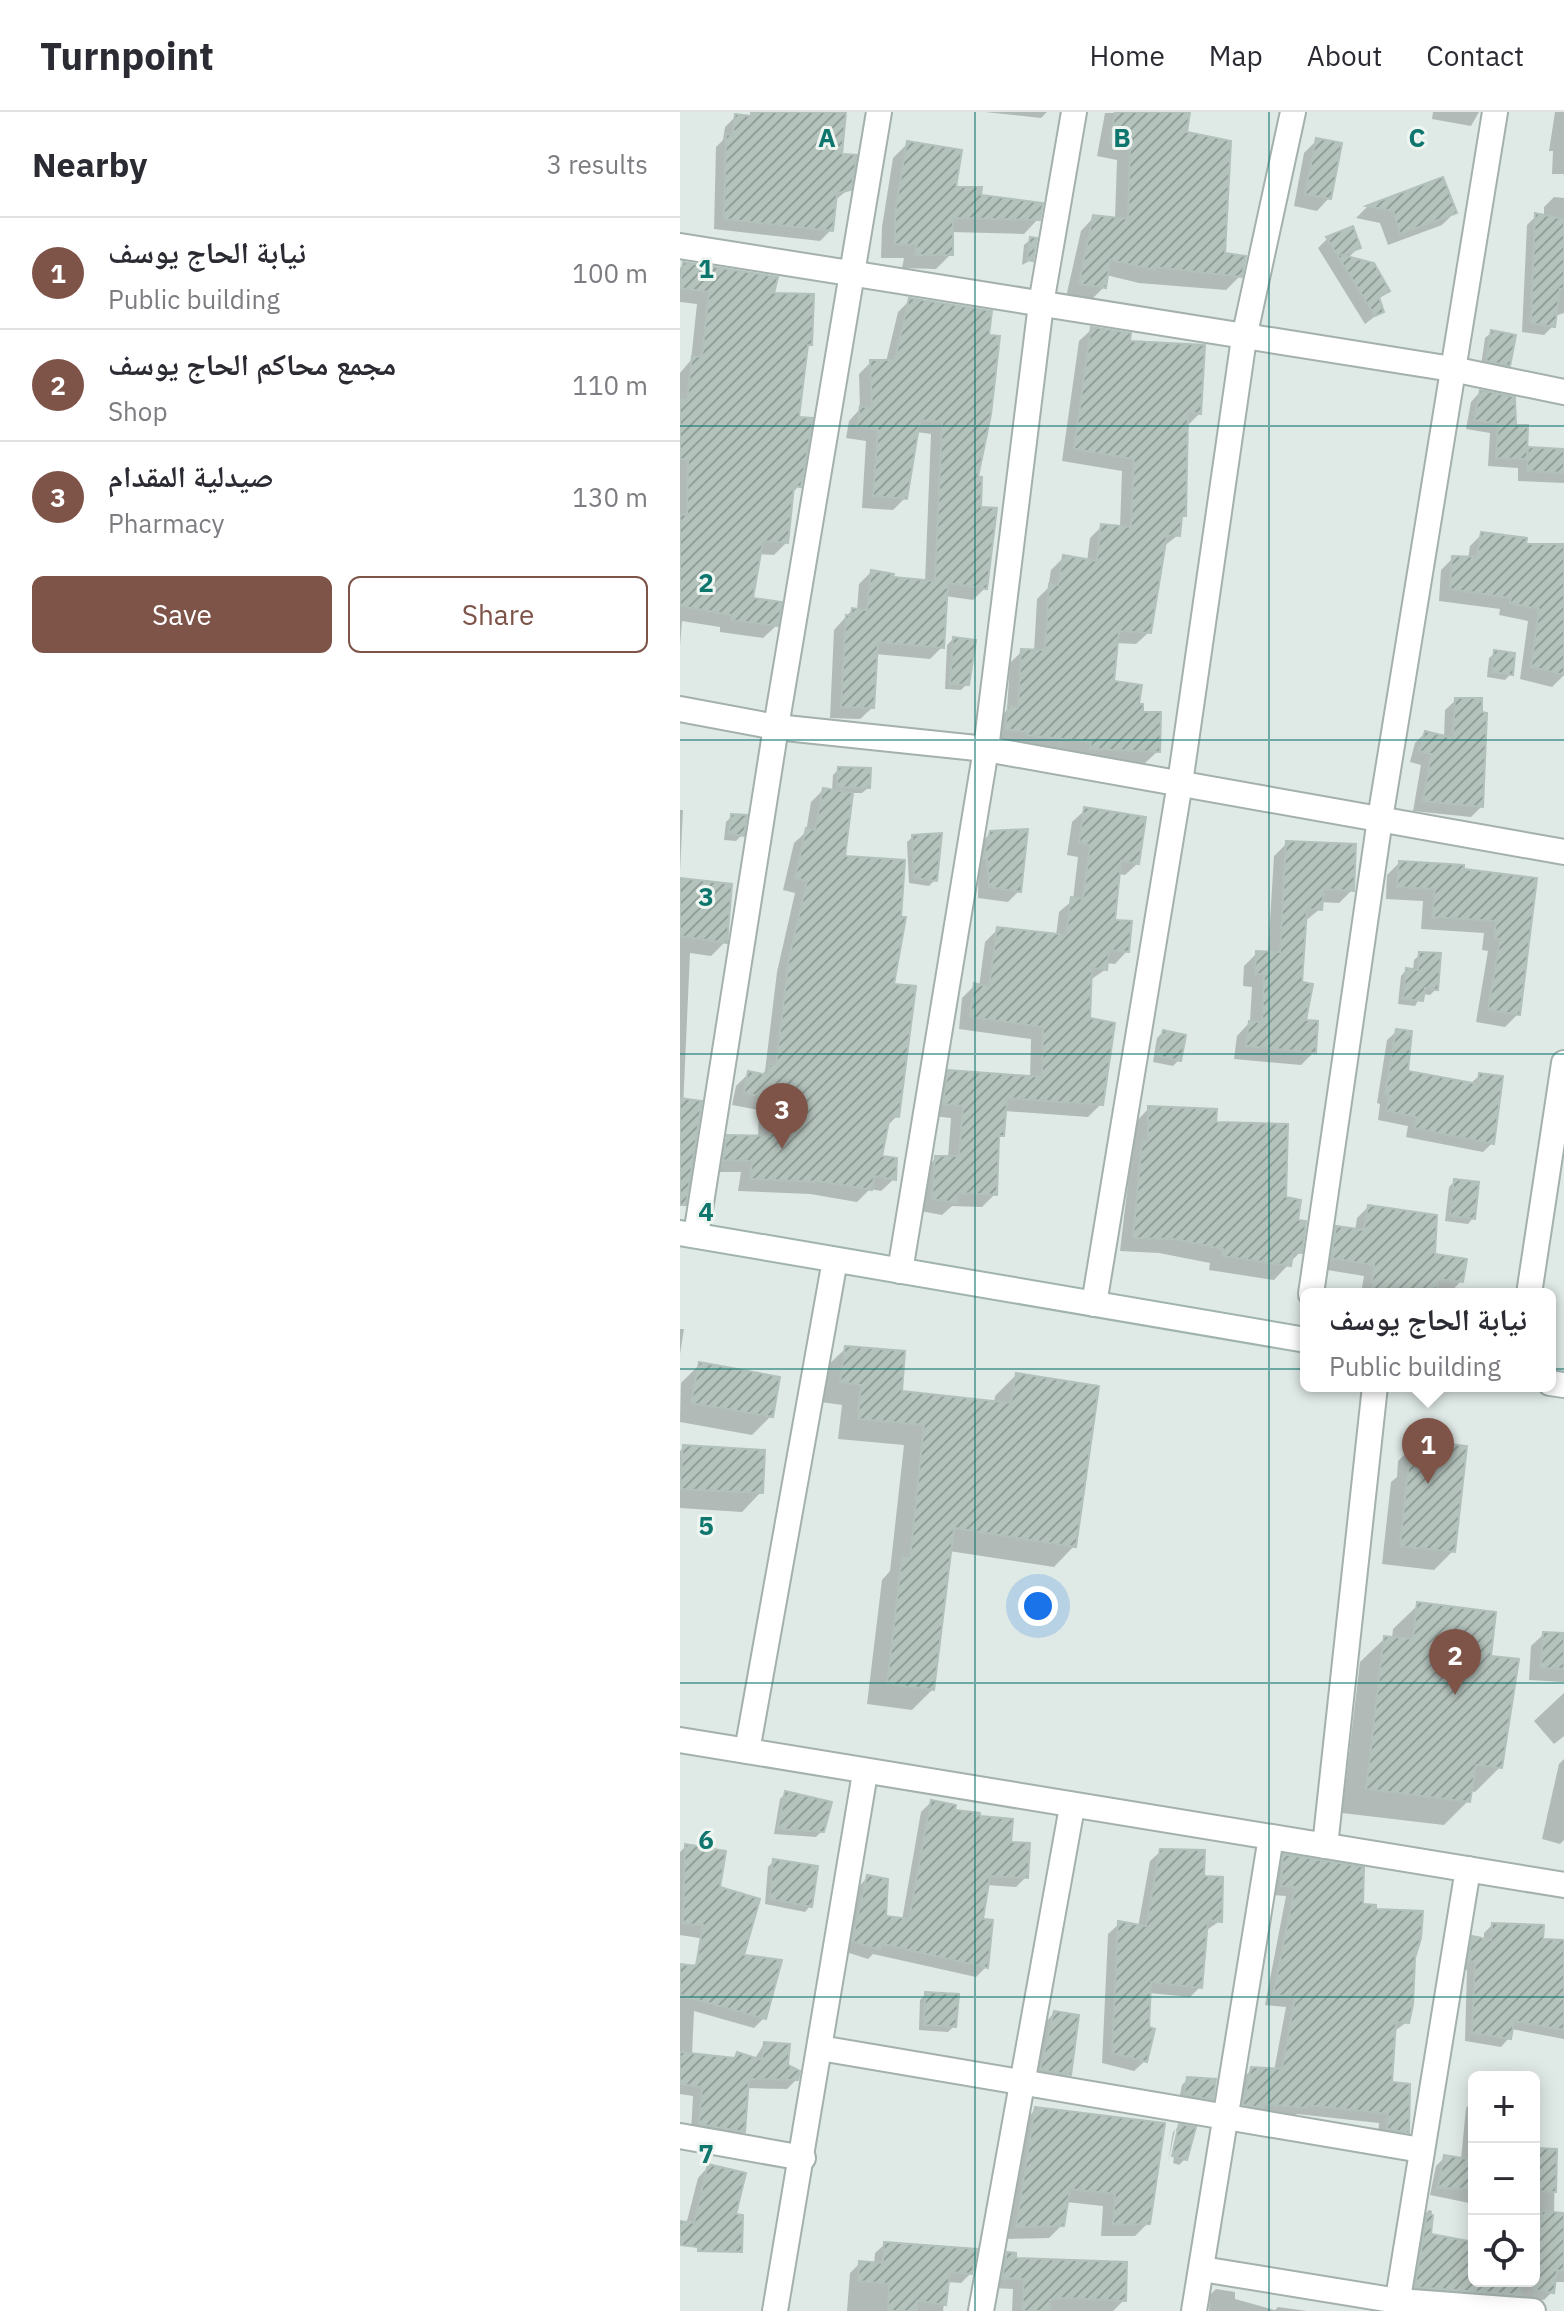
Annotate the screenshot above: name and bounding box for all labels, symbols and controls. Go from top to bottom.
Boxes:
text: Turnpoint [40,31,214,80]
text: Home [1089,37,1165,74]
text: Map [1209,37,1263,74]
text: About [1307,37,1382,74]
text: Contact [1426,37,1524,74]
text: A [818,120,836,154]
text: B [1113,120,1131,154]
text: C [1409,120,1426,154]
text: Nearby [32,142,147,186]
text: 3 results [546,147,648,181]
text: نيابة الحاج يوسف [108,232,306,271]
text: 1 [698,251,714,285]
text: 1 [50,256,66,290]
text: 100 m [572,256,648,290]
text: Public building [108,282,280,316]
text: مجمع محاكم الحاج يوسف [108,344,396,383]
text: 2 [50,368,66,402]
text: 110 m [572,368,648,402]
text: Shop [108,394,168,428]
text: صيدلية المقدام [108,456,273,495]
text: 3 [50,480,66,514]
text: 130 m [572,480,648,514]
text: Pharmacy [108,506,225,540]
text: 2 [698,565,714,599]
button: Save [32,576,332,653]
button: Share [348,576,648,653]
text: 3 [698,879,714,913]
pin: 3 [756,1083,808,1149]
text: 4 [698,1194,714,1228]
popup [1300,1288,1556,1392]
text: نيابة الحاج يوسف [1329,1299,1527,1338]
text: Public building [1329,1349,1501,1383]
pin: 1 [1402,1418,1454,1484]
text: 5 [698,1508,714,1542]
your location [1018,1586,1058,1626]
pin: 2 [1429,1629,1481,1695]
text: 6 [698,1822,714,1856]
map controls [1468,2071,1540,2287]
button: + [1468,2071,1540,2143]
text: 7 [698,2136,714,2170]
button: − [1468,2143,1540,2215]
button: locate [1468,2215,1540,2287]

